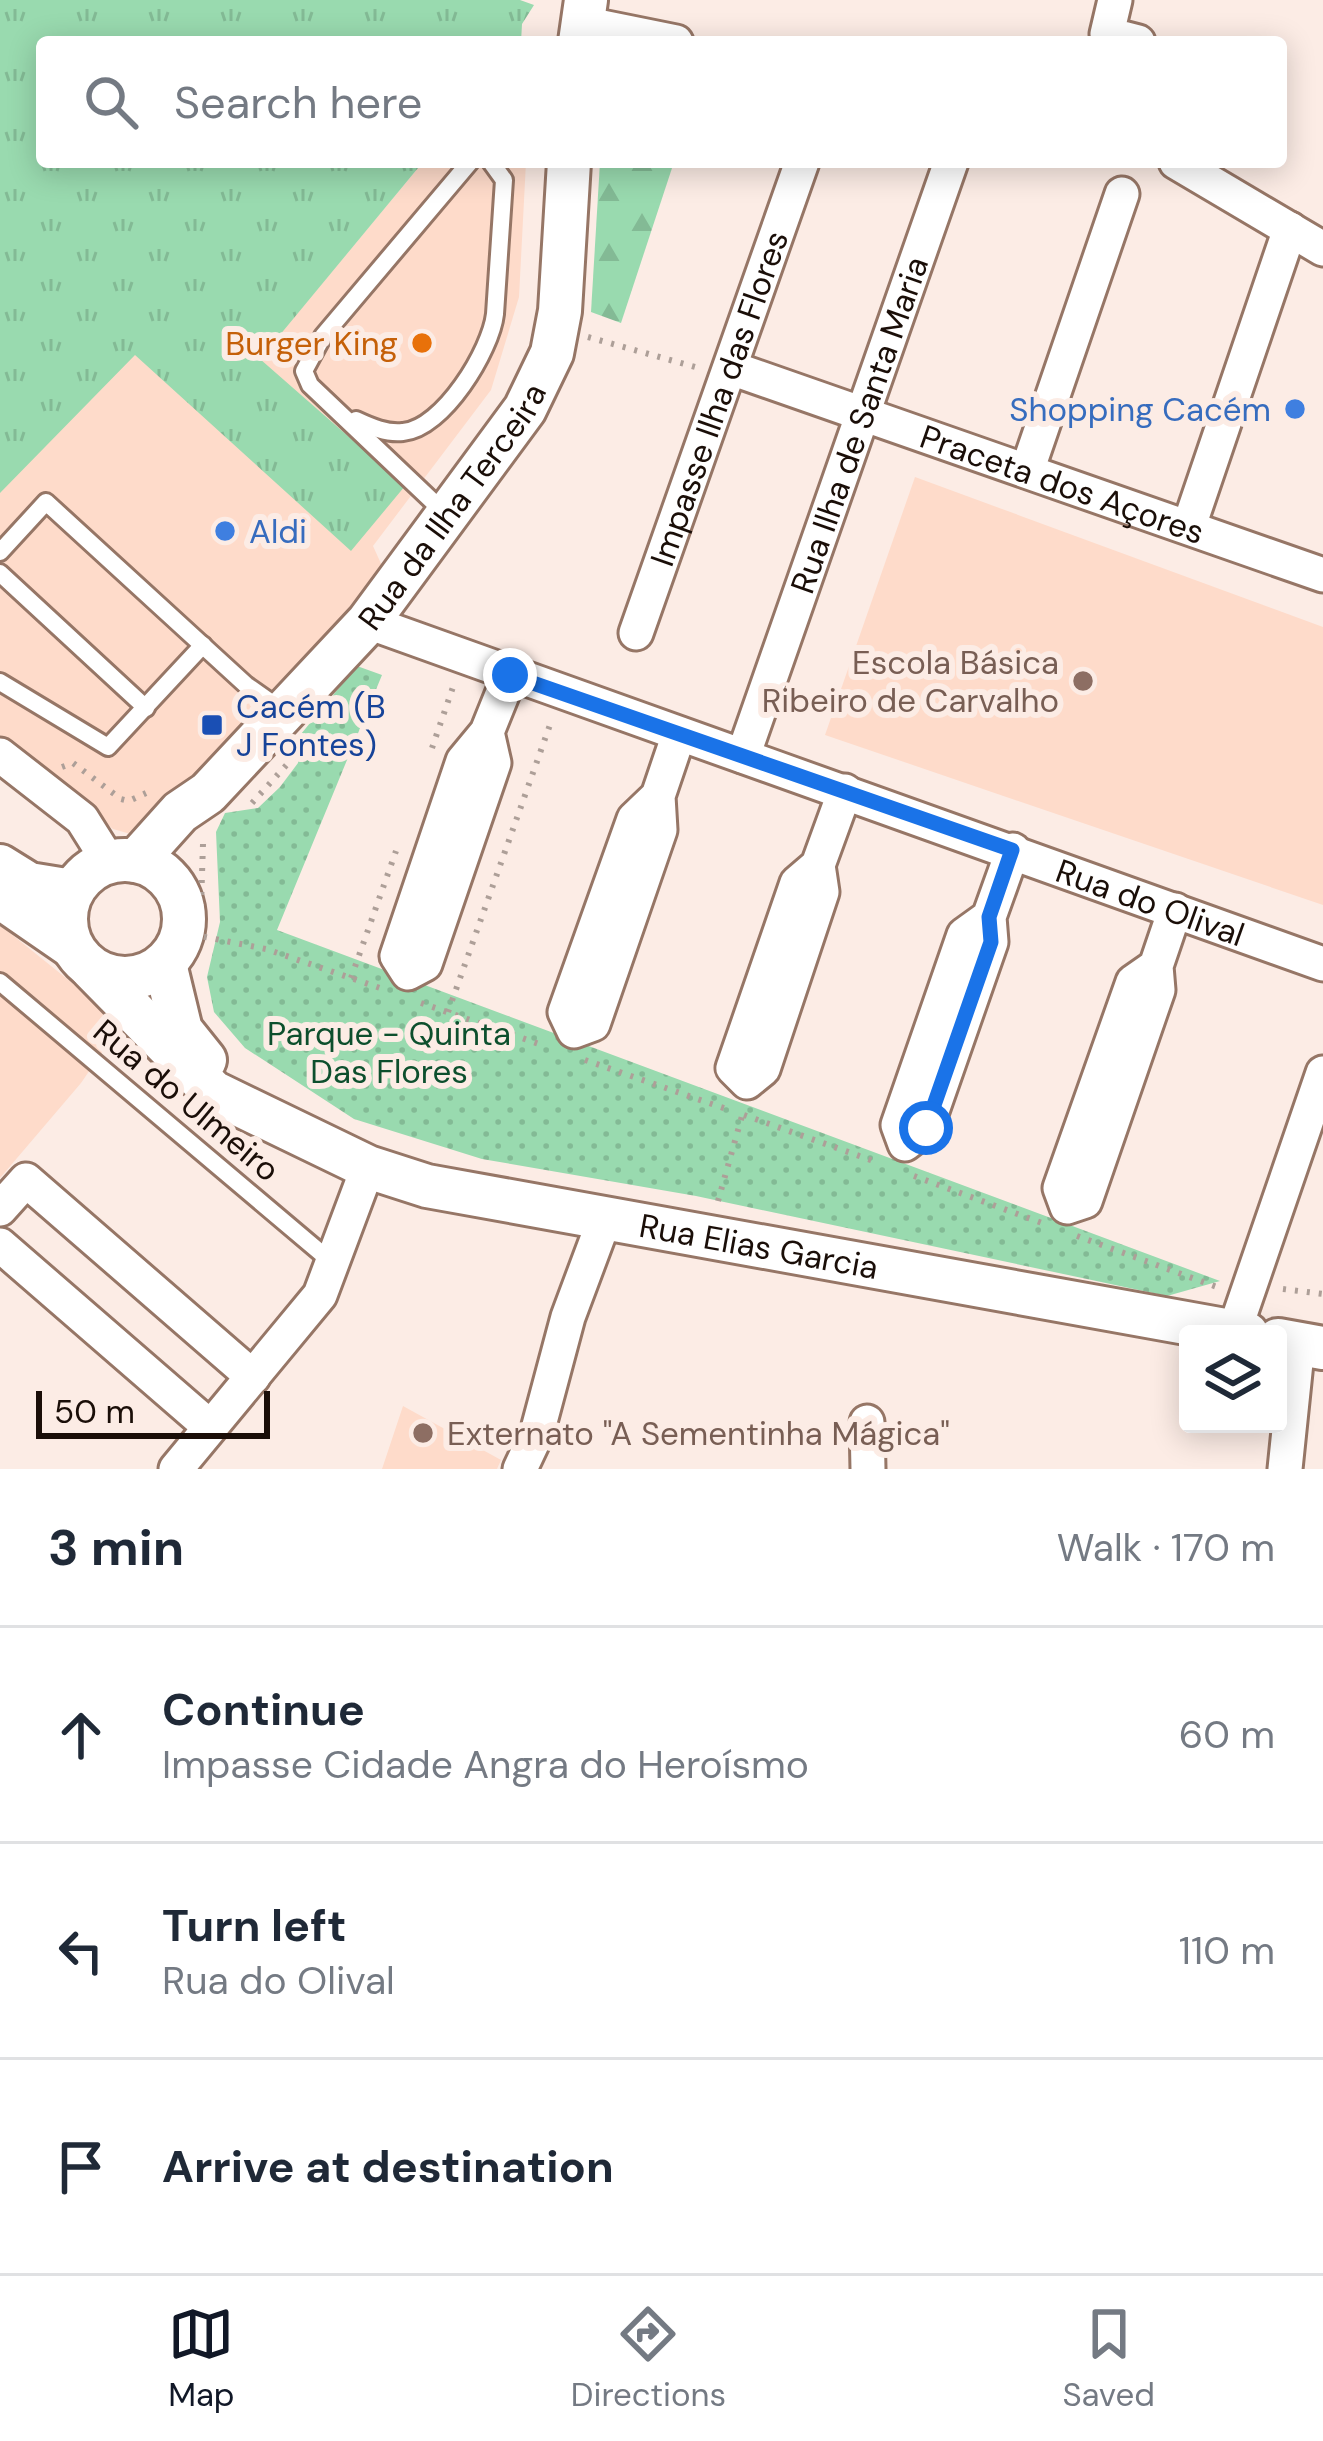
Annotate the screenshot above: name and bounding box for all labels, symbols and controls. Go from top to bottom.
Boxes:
search box [36,36,1287,168]
icon: search [78,69,144,135]
text: Search here [174,73,422,132]
street label: Impasse Ilha das Flores [640,225,798,572]
street label: Rua Ilha de Santa Maria [781,251,938,599]
place label: Burger King [225,322,398,365]
marker: Burger King [409,330,435,356]
street label: Rua da Ilha Terceira [348,376,556,639]
place label: Shopping Cacém [1009,388,1271,431]
marker: Shopping Cacém [1282,396,1308,422]
street label: Praceta dos Açores [914,415,1210,554]
place label: Aldi [249,510,307,553]
marker: Aldi [212,518,238,544]
place label: Escola Básica Ribeiro de Carvalho [762,641,1059,722]
route end [483,648,537,702]
marker: Escola Básica Ribeiro de Carvalho [1070,668,1096,694]
place label: Cacém (B J Fontes) [236,685,386,766]
marker: Cacém (B J Fontes) [199,712,225,738]
street label: Rua do Olival [1050,849,1250,956]
street label: Rua do Ulmeiro [85,1010,289,1191]
park label: Parque - Quinta Das Flores [267,1012,511,1093]
route start [899,1101,953,1155]
street label: Rua Elias Garcia [636,1204,882,1289]
map controls [1179,1325,1287,1433]
button: layers [1179,1325,1287,1433]
scale bar [36,1385,270,1438]
text: 50 m [54,1390,135,1433]
place label: Externato "A Sementinha Mágica" [447,1412,950,1455]
marker: Externato "A Sementinha Mágica" [410,1420,436,1446]
text: 3 min [48,1514,184,1581]
text: Walk · 170 m [1057,1522,1275,1573]
text: Continue [162,1680,365,1739]
icon: ahead [48,1702,114,1768]
text: 60 m [1179,1709,1275,1760]
text: Impasse Cidade Angra do Heroísmo [162,1739,809,1790]
text: Turn left [162,1896,346,1955]
icon: left [48,1918,114,1984]
text: 110 m [1179,1925,1275,1976]
text: Rua do Olival [162,1955,395,2006]
icon: arrive [48,2134,114,2200]
text: Arrive at destination [162,2137,614,2196]
tab: Map [168,2301,235,2416]
tab: Directions [571,2301,726,2416]
tab: Saved [1062,2301,1155,2416]

